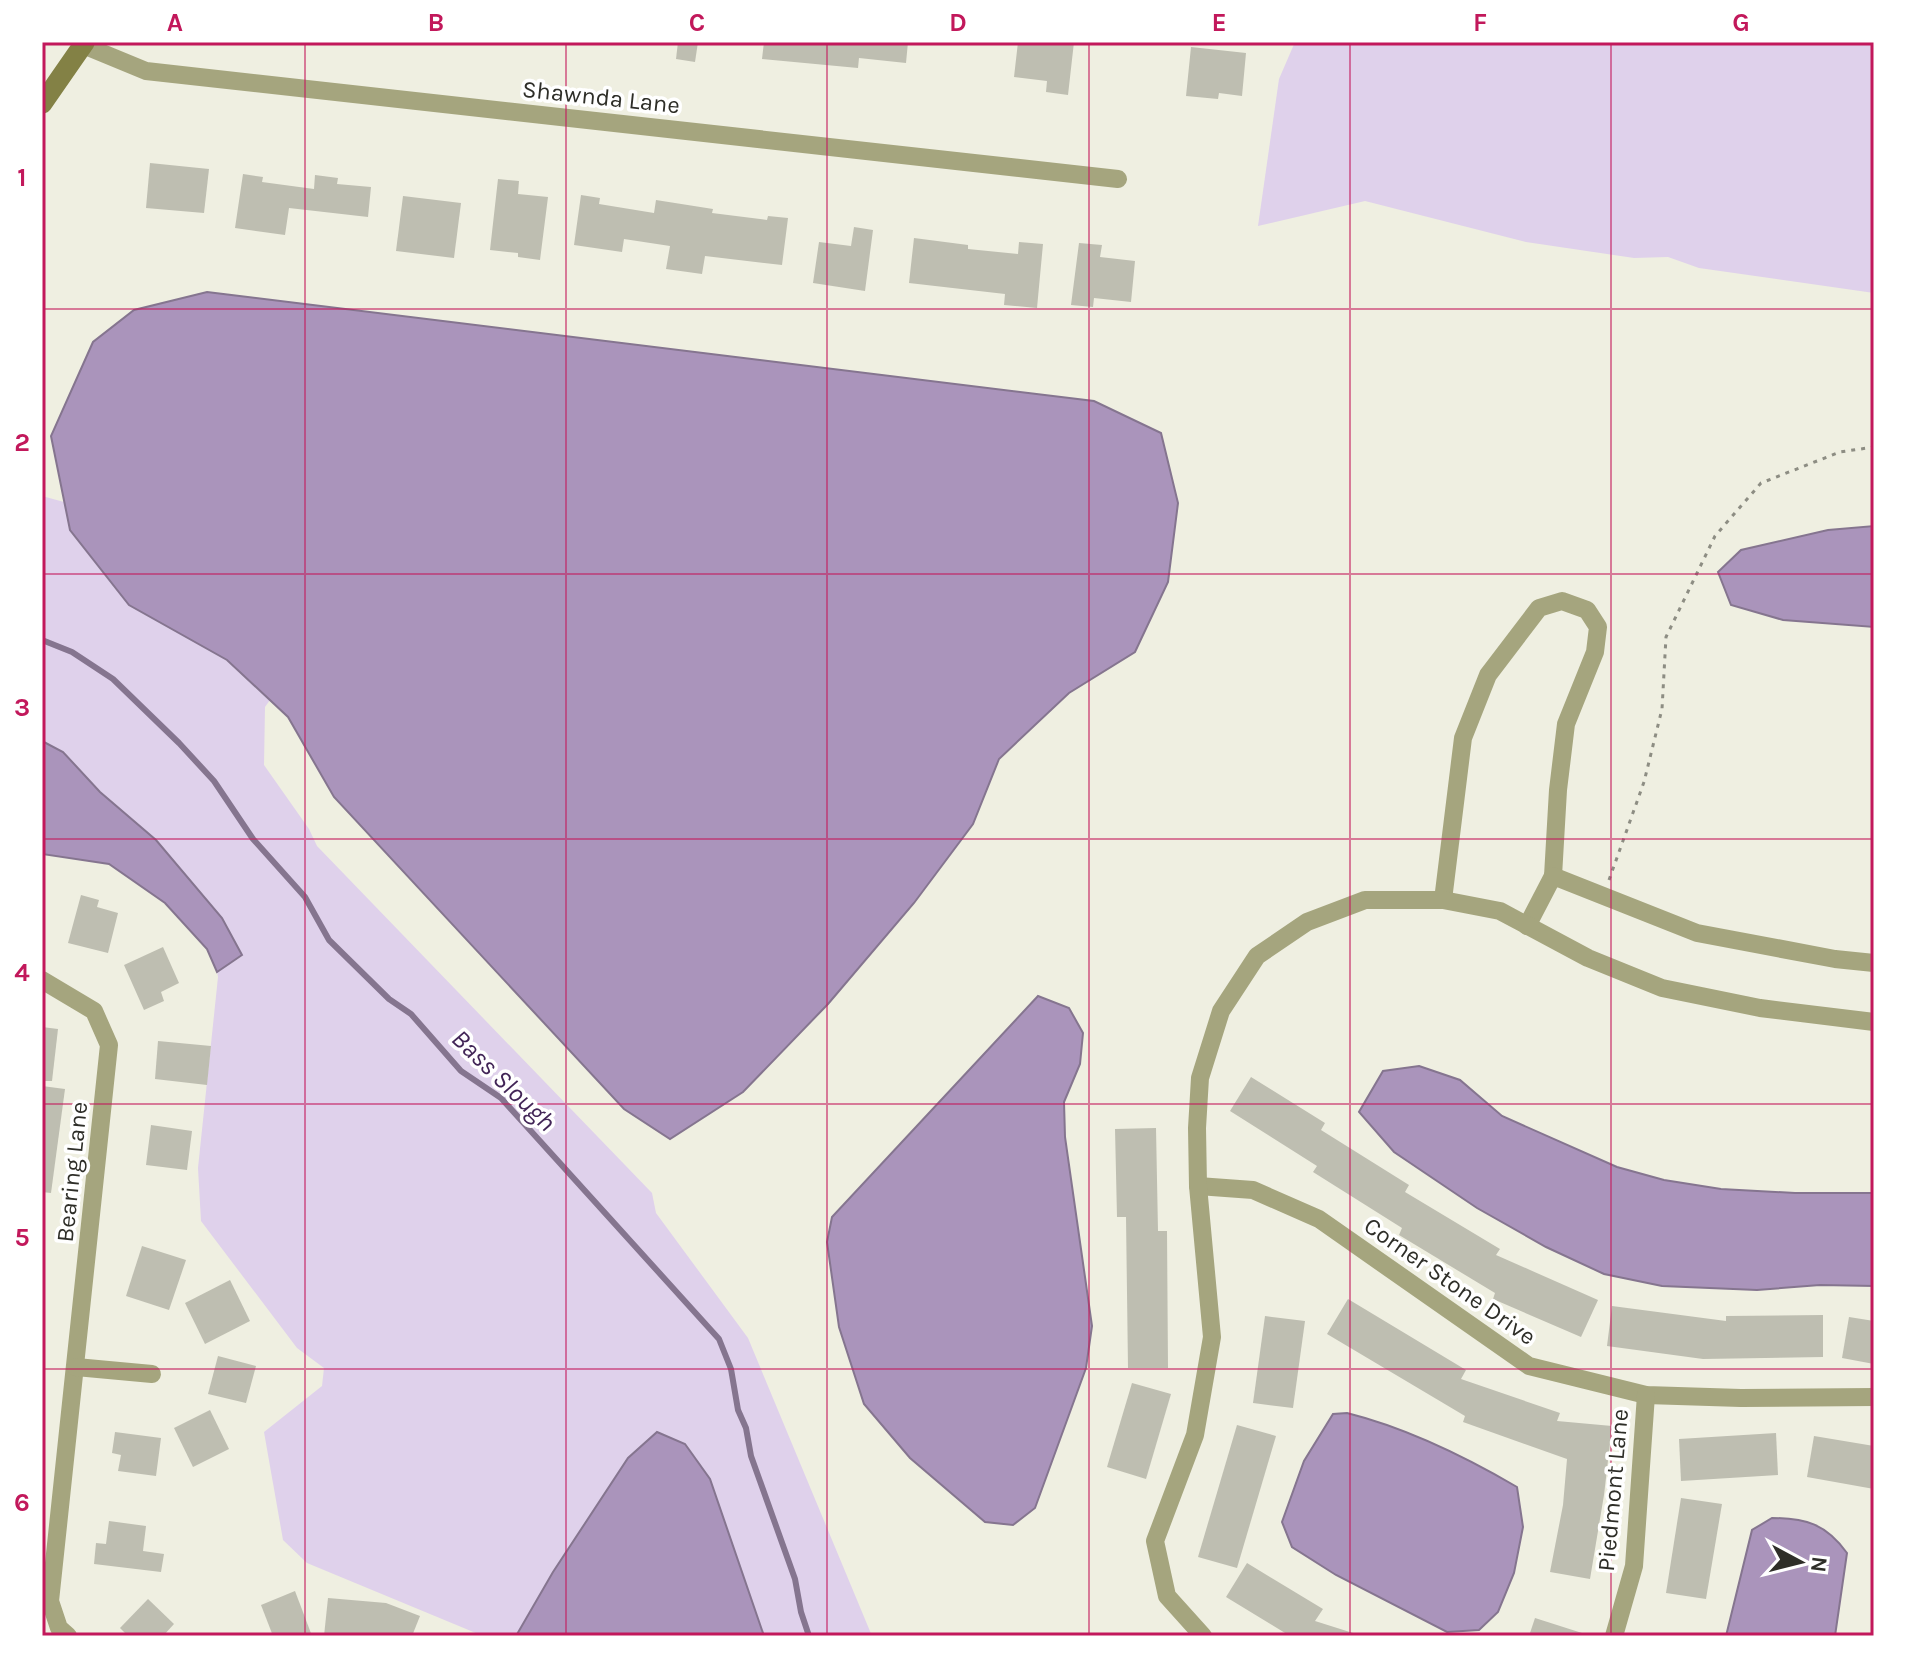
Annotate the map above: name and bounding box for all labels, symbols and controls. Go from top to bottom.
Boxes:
text: A [167,7,183,38]
text: B [428,7,444,38]
text: C [689,7,705,38]
text: D [949,7,967,38]
text: E [1211,7,1227,38]
text: F [1473,7,1487,38]
text: G [1732,7,1750,38]
street label: Shawnda Lane [521,75,681,119]
text: 1 [17,162,27,193]
text: 2 [14,427,30,458]
text: 3 [14,692,30,723]
text: 4 [14,957,30,988]
water label: Bass Slough [445,1023,562,1138]
street label: Bearing Lane [51,1100,93,1244]
street label: Corner Stone Drive [1359,1211,1541,1351]
text: 5 [14,1222,30,1253]
street label: Piedmont Lane [1592,1408,1634,1572]
text: 6 [14,1487,30,1518]
north arrow [1760,1522,1840,1602]
text: N [1805,1555,1833,1574]

